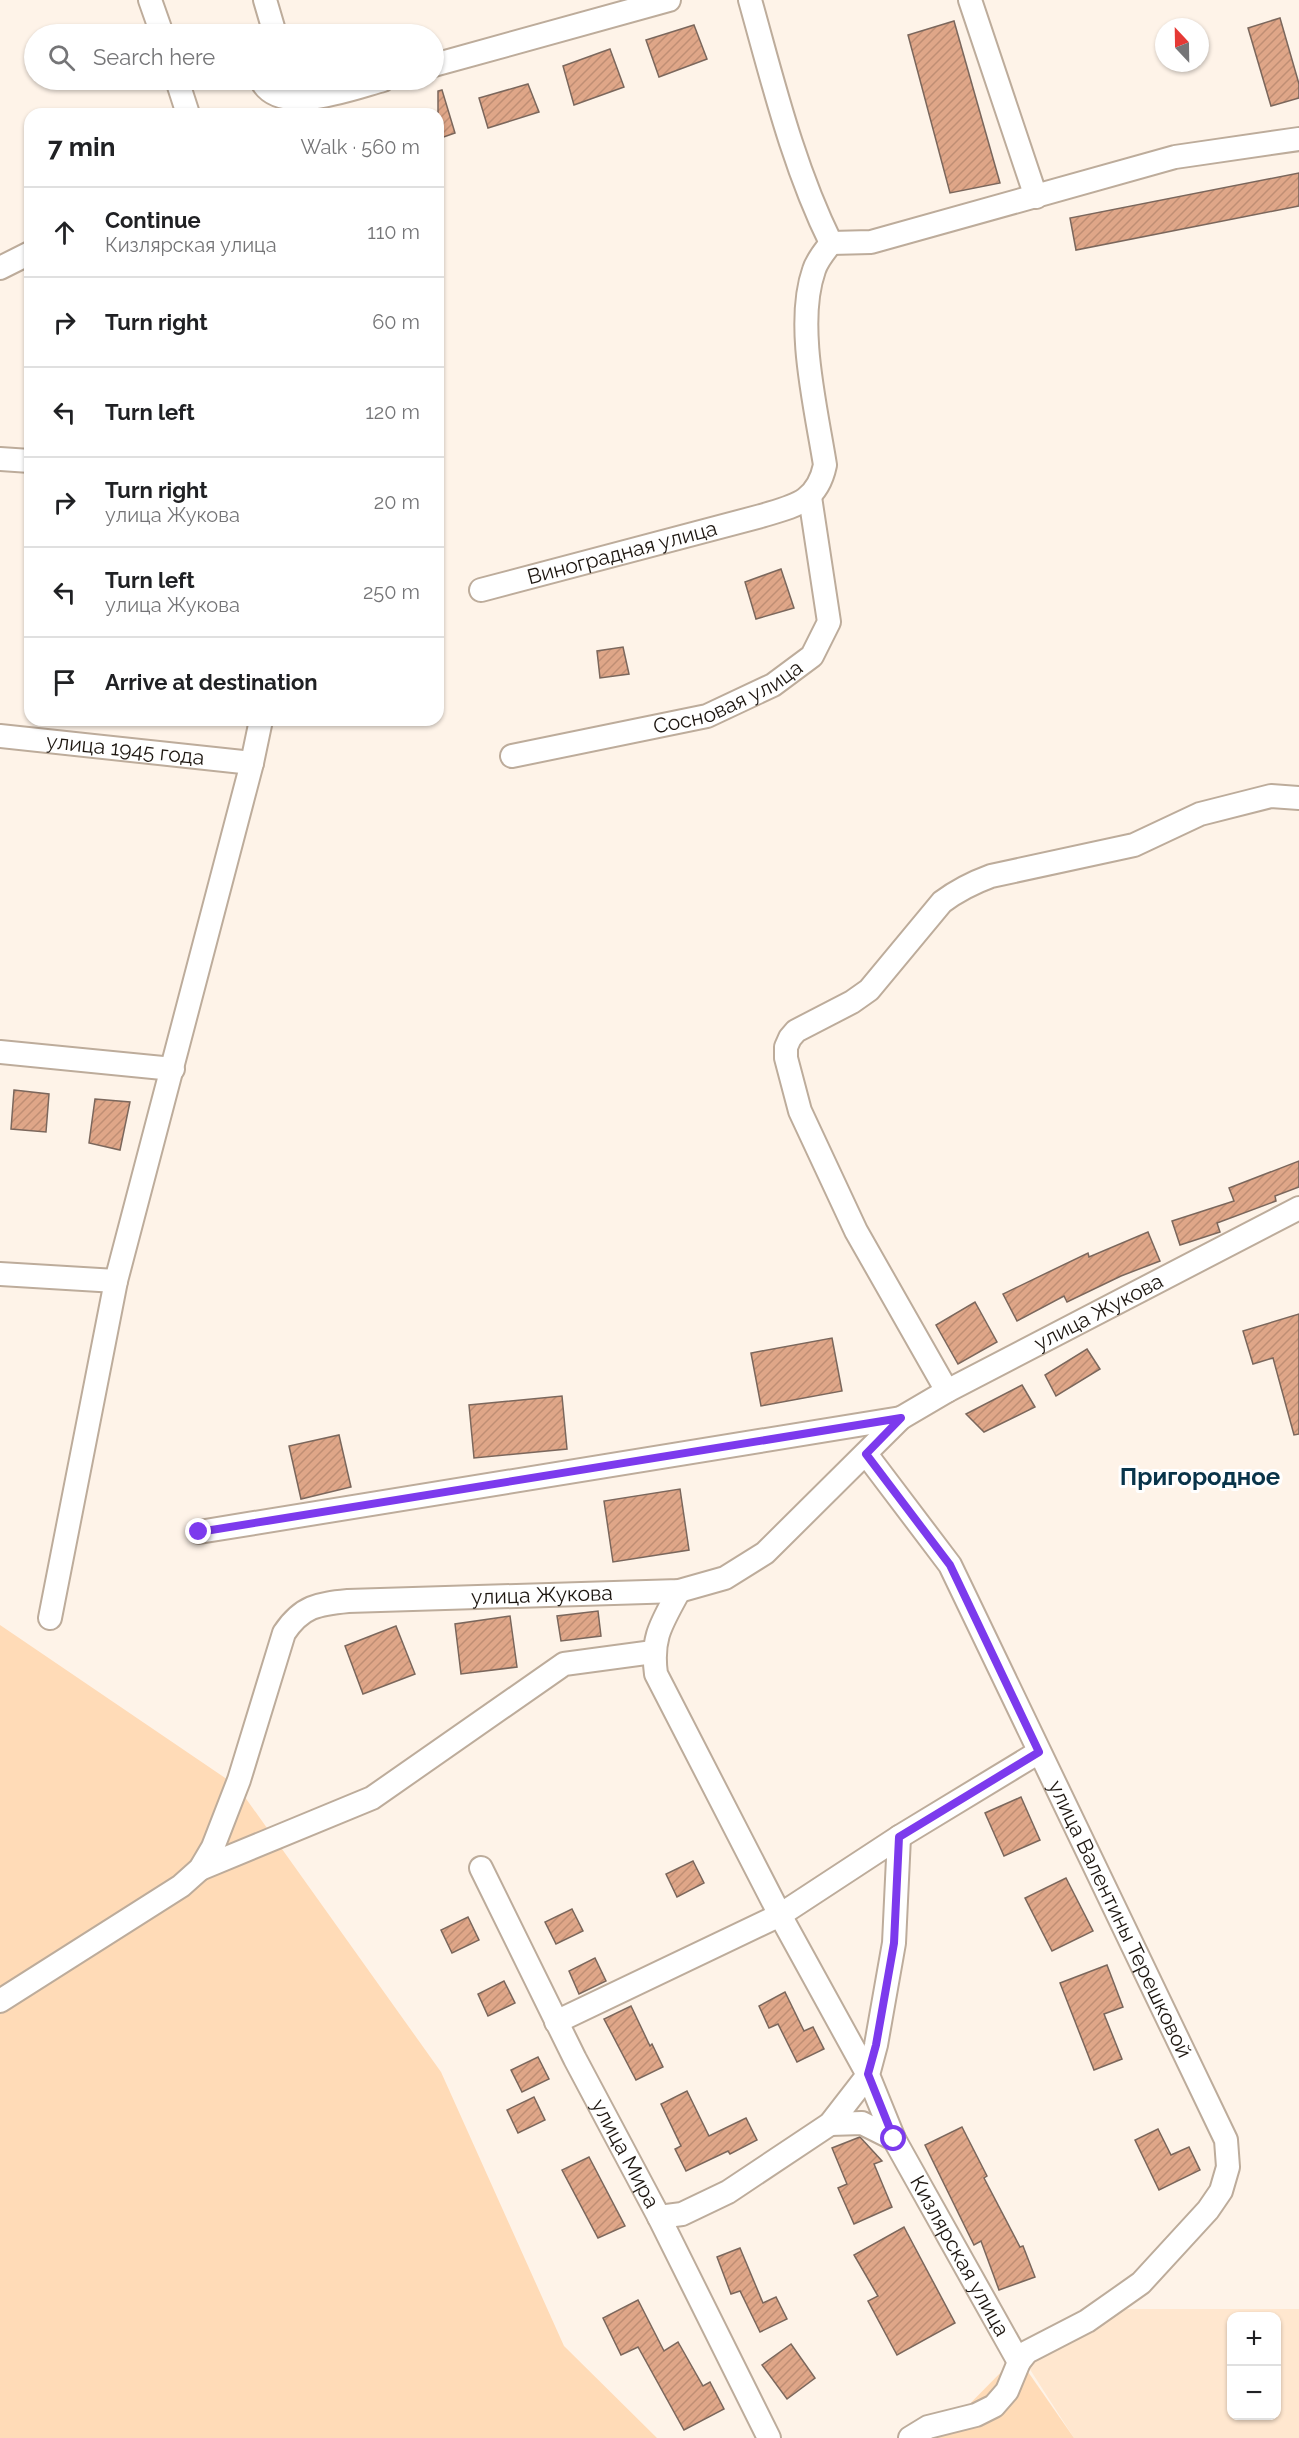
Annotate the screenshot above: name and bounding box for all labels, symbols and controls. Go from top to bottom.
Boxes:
north arrow [1155,18,1209,72]
search box [24,24,444,90]
icon: search [45,41,78,74]
text: Search here [93,44,215,70]
text: 7 min [48,132,115,162]
text: Walk · 560 m [301,135,420,159]
text: Continue [105,207,201,233]
icon: ahead [48,216,81,249]
text: 110 m [367,220,420,244]
text: Кизлярская улица [105,233,277,257]
icon: right [48,306,81,339]
text: Turn right [105,309,208,335]
text: 60 m [372,310,420,334]
icon: left [48,396,81,429]
text: Turn left [105,399,195,425]
text: 120 m [365,400,420,424]
text: Turn right [105,477,208,503]
icon: right [48,486,81,519]
text: 20 m [374,490,420,514]
text: улица Жукова [105,503,240,527]
street label: Виноградная улица [524,515,720,589]
text: Turn left [105,567,195,593]
icon: left [48,576,81,609]
text: 250 m [363,580,420,604]
text: улица Жукова [105,593,240,617]
street label: Сосновая улица [651,655,807,739]
icon: arrive [48,666,81,699]
text: Arrive at destination [105,669,318,695]
street label: улица 1945 года [45,728,206,770]
street label: улица Жукова [1030,1268,1167,1356]
district label: Пригородное [1120,1462,1280,1491]
route end [185,1518,211,1544]
street label: улица Жукова [471,1580,613,1609]
street label: улица Валентины Терешковой [1043,1776,1198,2062]
street label: улица Мира [586,2094,665,2212]
route start [880,2125,906,2151]
street label: Кизлярская улица [905,2171,1015,2341]
map controls [1227,2312,1281,2420]
button: + [1227,2312,1281,2366]
button: − [1227,2366,1281,2420]

